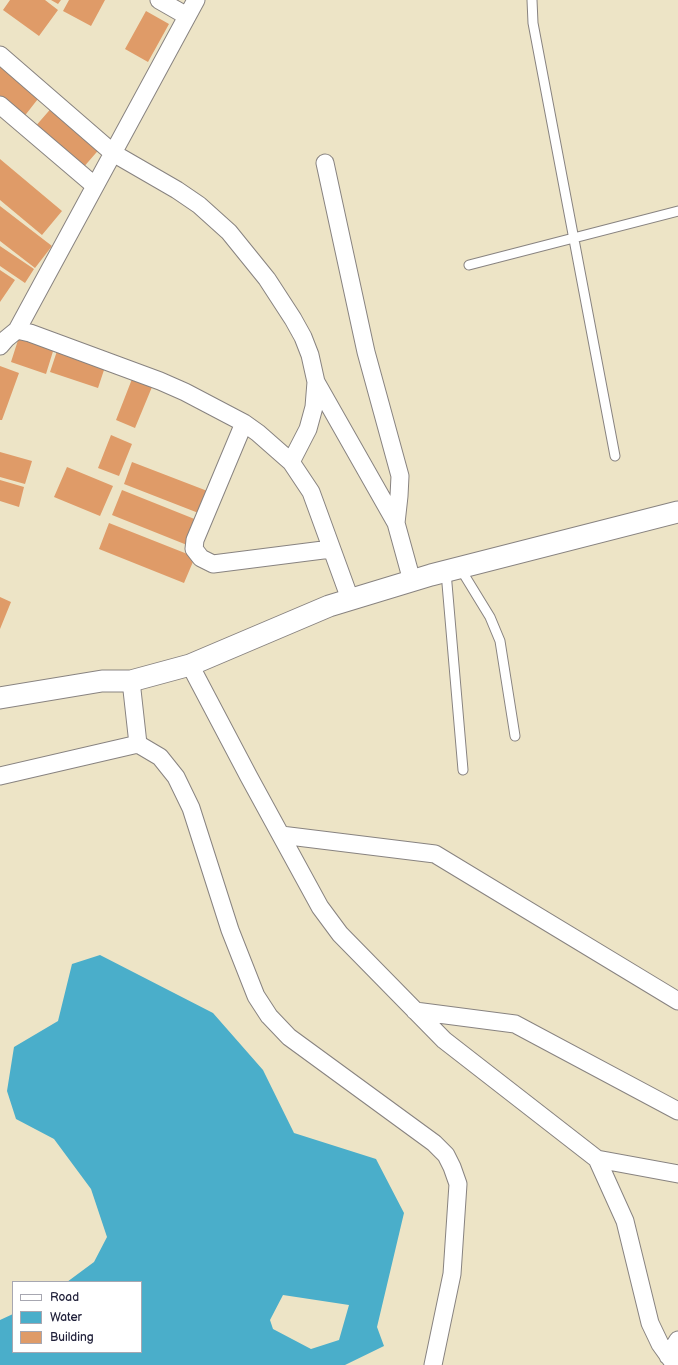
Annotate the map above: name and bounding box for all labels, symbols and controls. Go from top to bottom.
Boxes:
legend [12,1281,142,1353]
text: Road [50,1290,79,1305]
text: Water [50,1310,82,1325]
text: Building [50,1330,94,1345]

